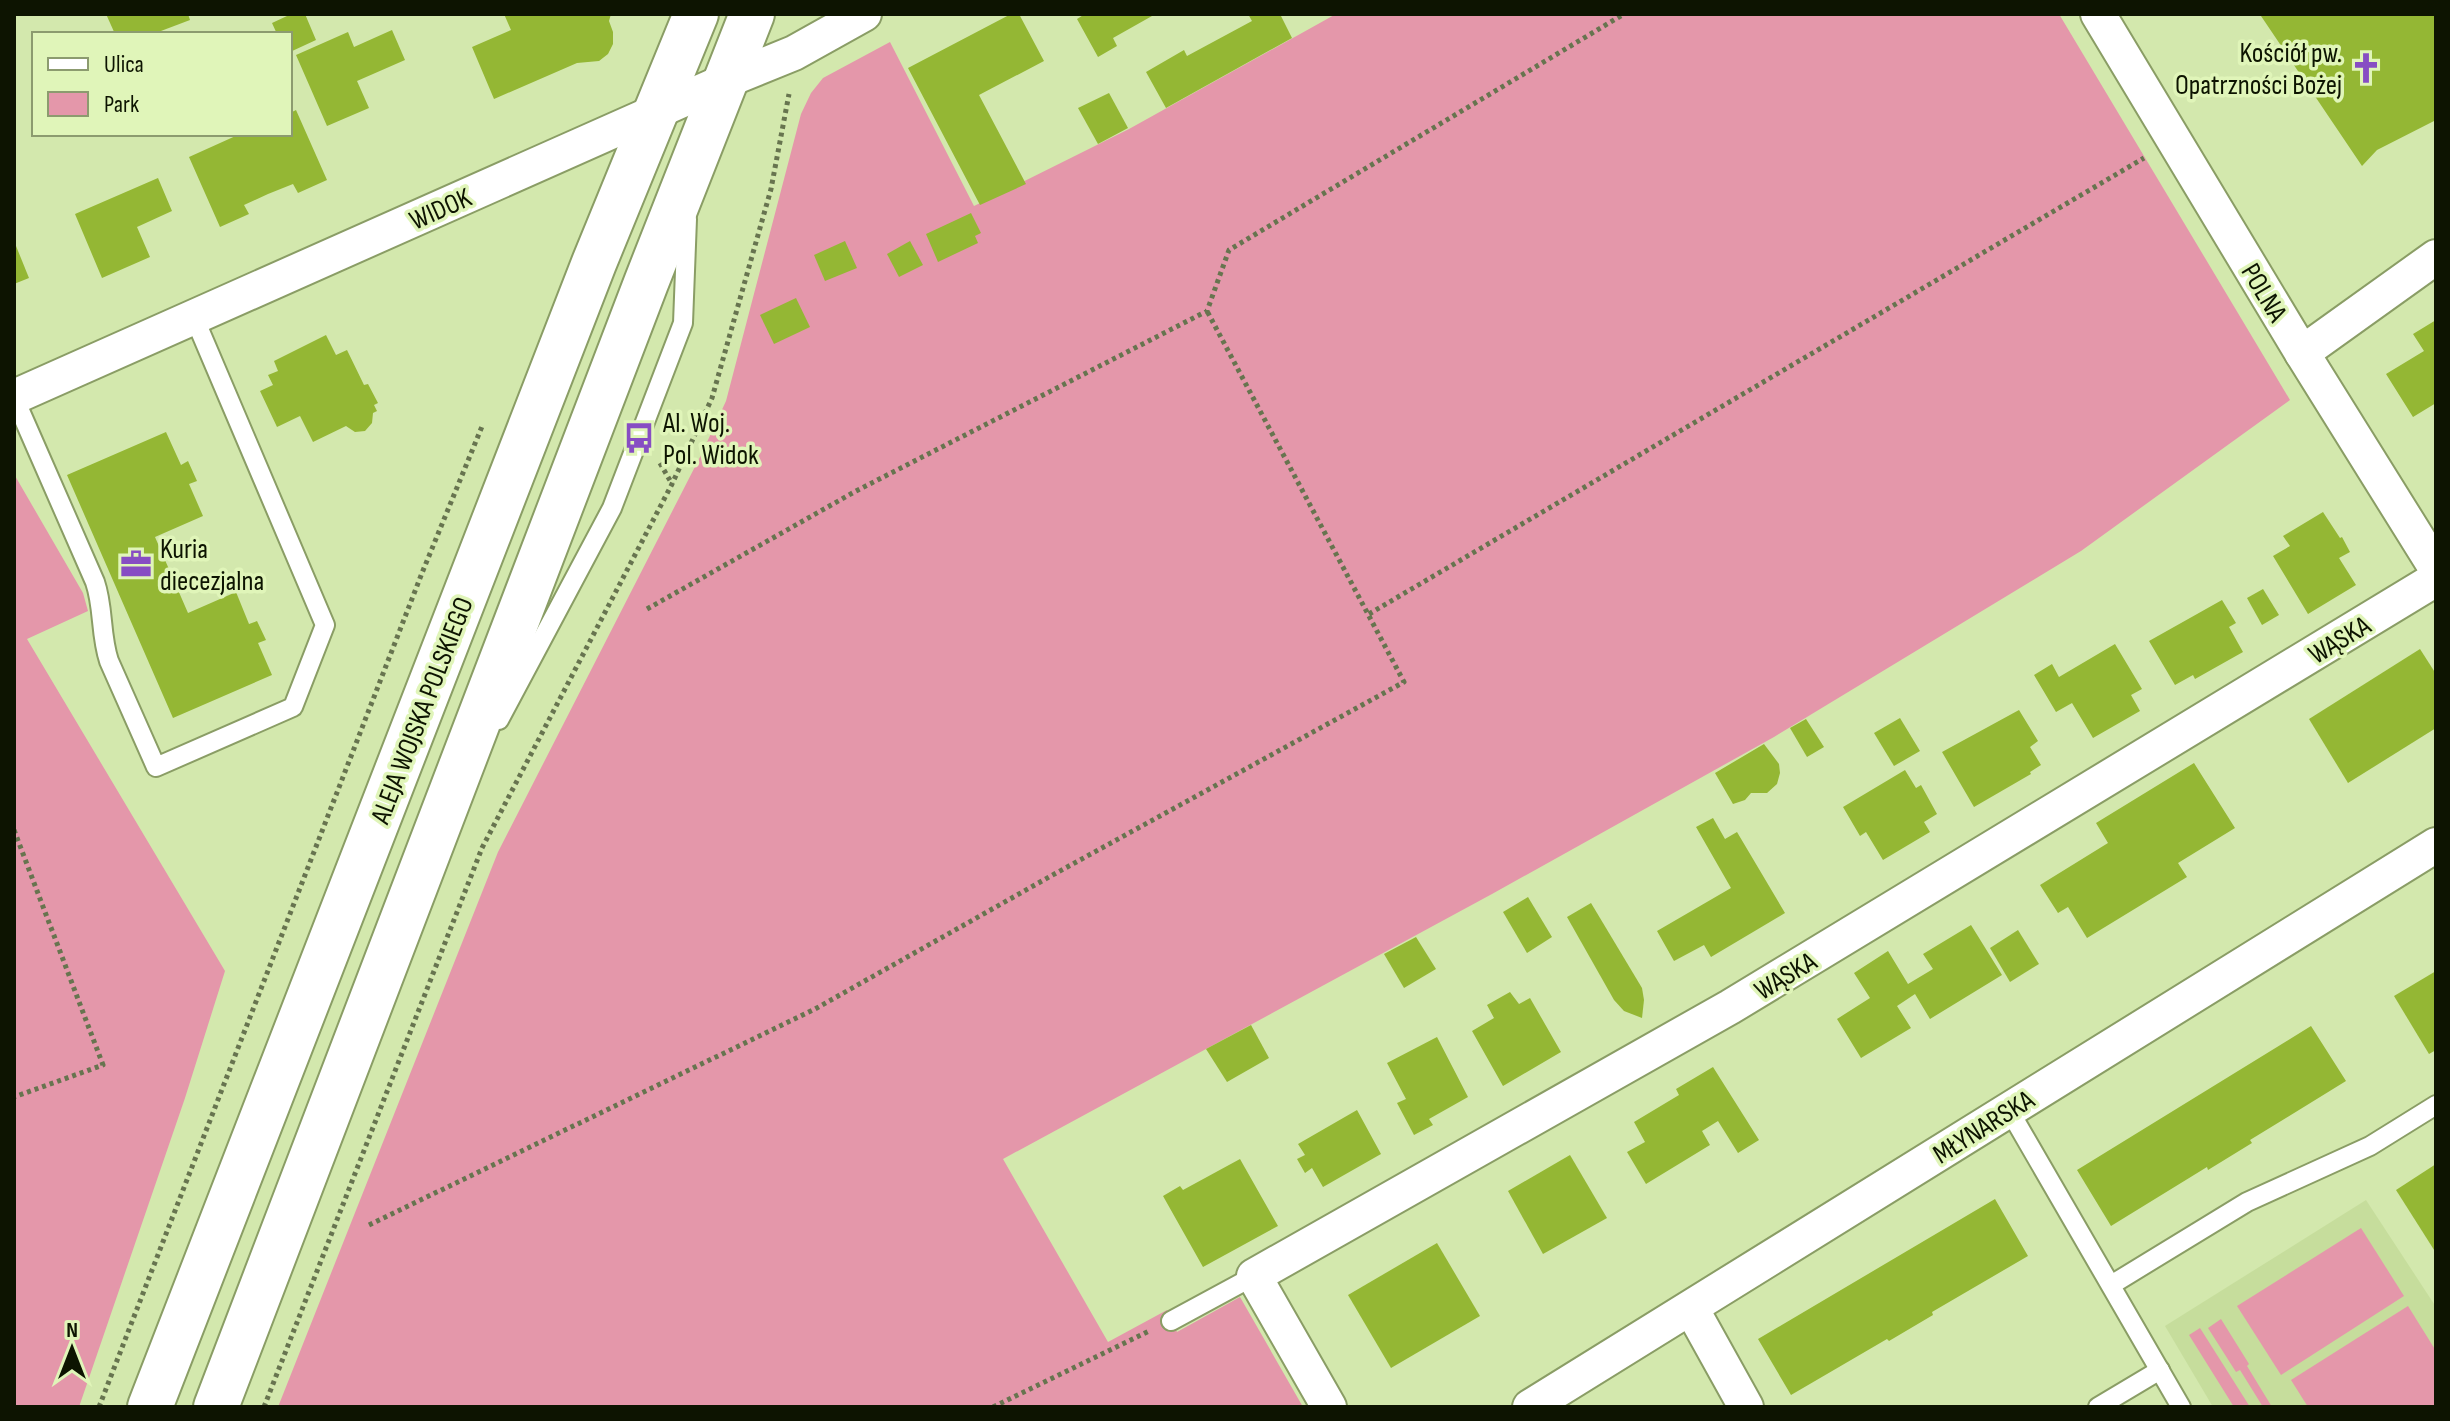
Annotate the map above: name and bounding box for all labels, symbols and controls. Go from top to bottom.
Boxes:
legend [32,32,292,136]
place label: Kościół pw. Opatrzności Bożej [2175,37,2342,102]
text: Ulica [104,50,144,79]
church icon: Kościół pw. Opatrzności Bożej [2349,51,2383,85]
text: Park [104,90,139,119]
street label: WIDOK [405,181,477,238]
street label: POLNA [2234,258,2294,329]
place label: Al. Woj. Pol. Widok [662,407,759,472]
bus stop icon: Al. Woj. Pol. Widok [622,421,656,455]
place label: Kuria diecezjalna [160,533,264,598]
office icon: Kuria diecezjalna [119,547,153,581]
street label: ALEJA WOJSKA POLSKIEGO [364,593,481,829]
street label: WĄSKA [2303,609,2378,671]
street label: WĄSKA [1749,945,1824,1007]
street label: MŁYNARSKA [1927,1083,2041,1171]
north arrow [32,1309,112,1389]
text: N [66,1317,78,1344]

